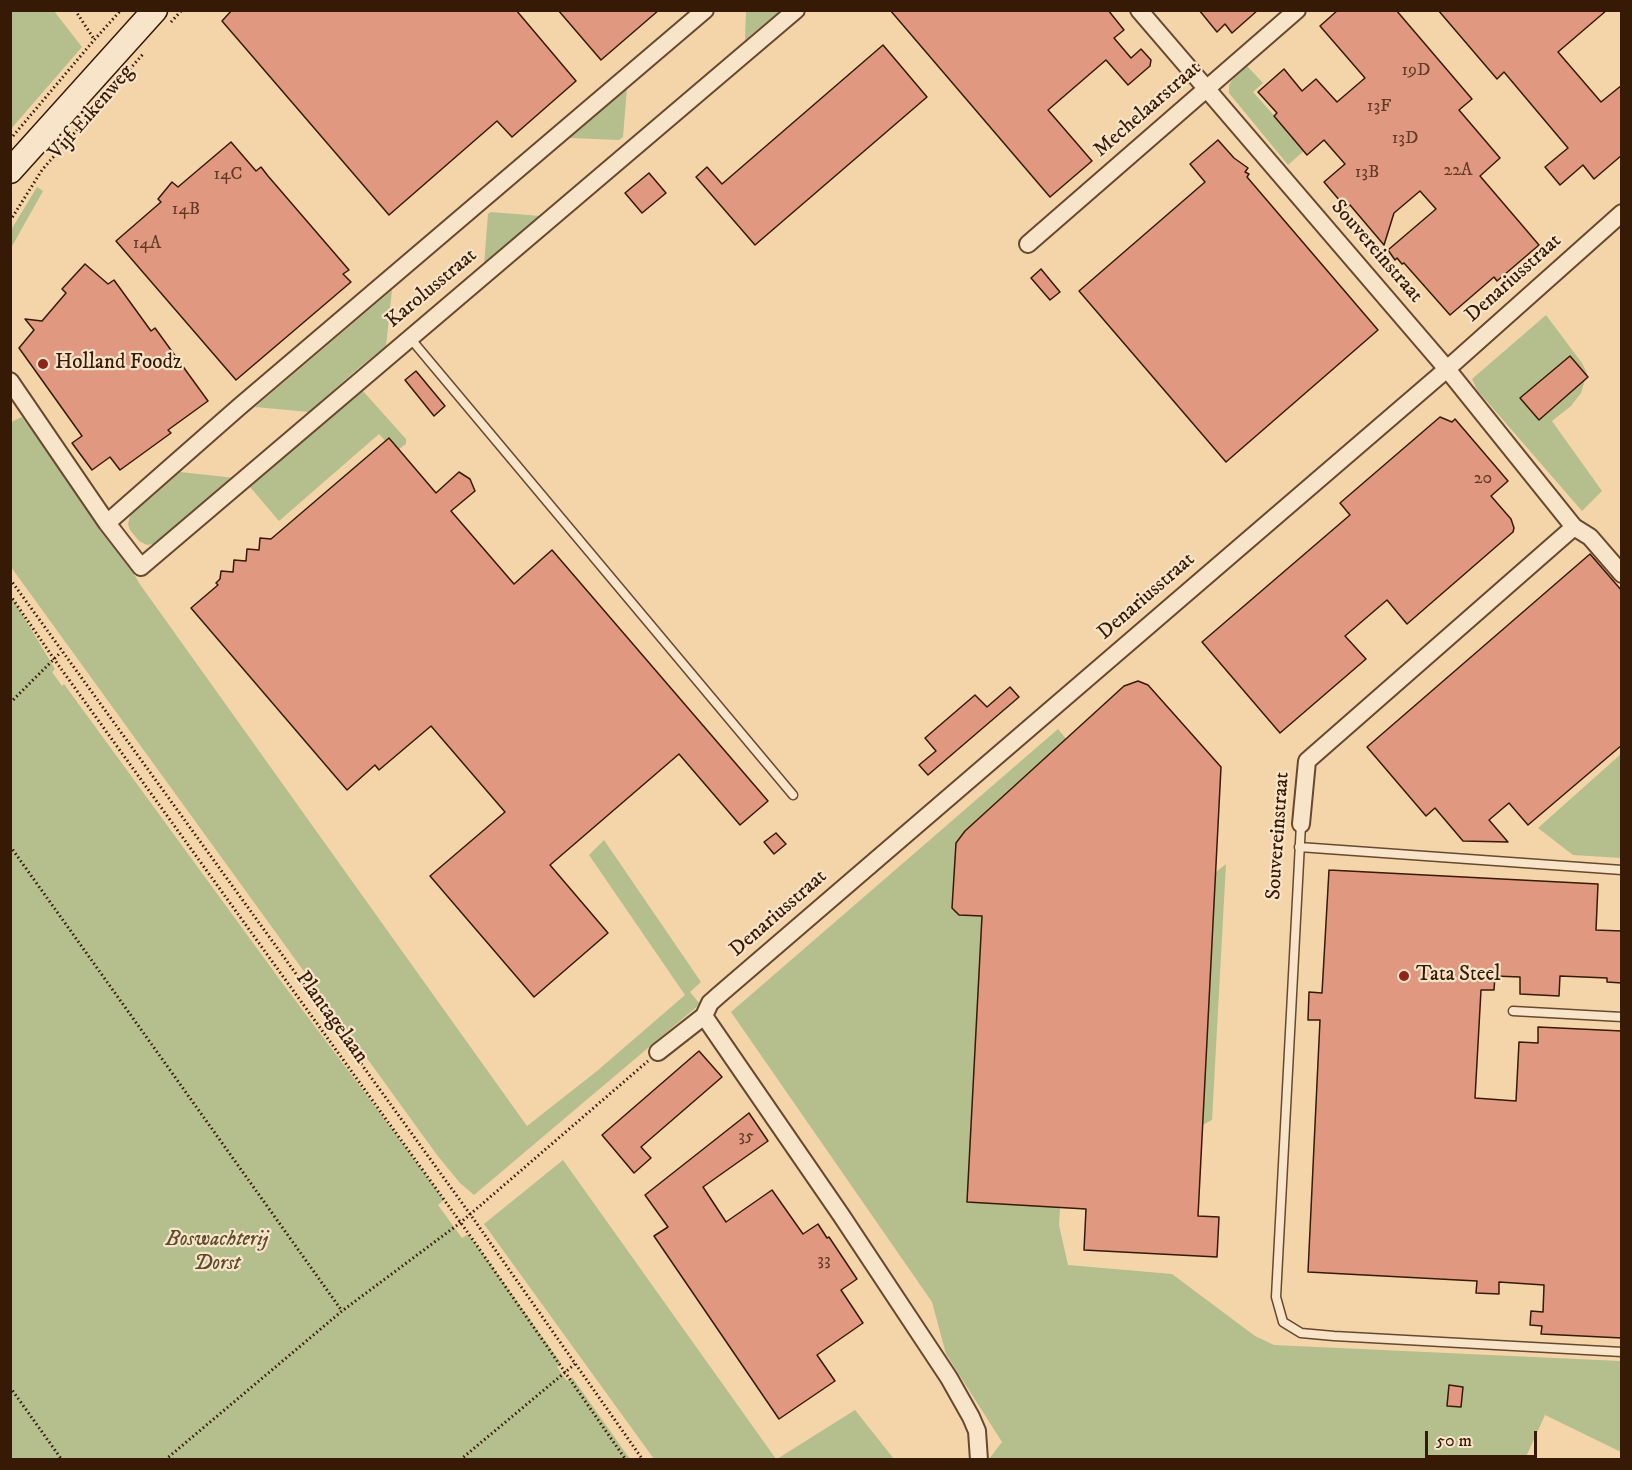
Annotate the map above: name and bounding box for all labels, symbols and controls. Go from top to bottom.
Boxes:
street label: Mechelaarstraat [1089,56,1207,164]
house number: 19D [1402,60,1430,82]
street label: Vijf Eikenweg [44,61,140,165]
house number: 13F [1367,96,1391,118]
house number: 13D [1392,128,1418,150]
house number: 22A [1443,160,1473,182]
house number: 13B [1355,162,1379,184]
house number: 14C [214,164,242,186]
street label: Souvereinstraat [1324,195,1428,309]
house number: 14B [172,199,200,221]
street label: Denariusstraat [1461,229,1567,329]
house number: 14A [133,233,161,255]
street label: Karolusstraat [381,244,483,334]
place label: Holland Foodz [55,351,182,377]
marker: Holland Foodz [36,357,50,371]
house number: 20 [1474,468,1492,490]
street label: Denariusstraat [1093,548,1201,646]
street label: Souvereinstraat [1262,771,1296,901]
street label: Denariusstraat [725,865,833,963]
place label: Tata Steel [1416,963,1501,989]
street label: Plantagelaan [289,967,373,1069]
marker: Tata Steel [1397,969,1411,983]
house number: 35 [738,1126,754,1148]
park label: Boswachterij Dorst [166,1228,268,1278]
house number: 33 [817,1250,831,1272]
scale bar [1428,1419,1540,1457]
text: 50 m [1436,1430,1472,1452]

